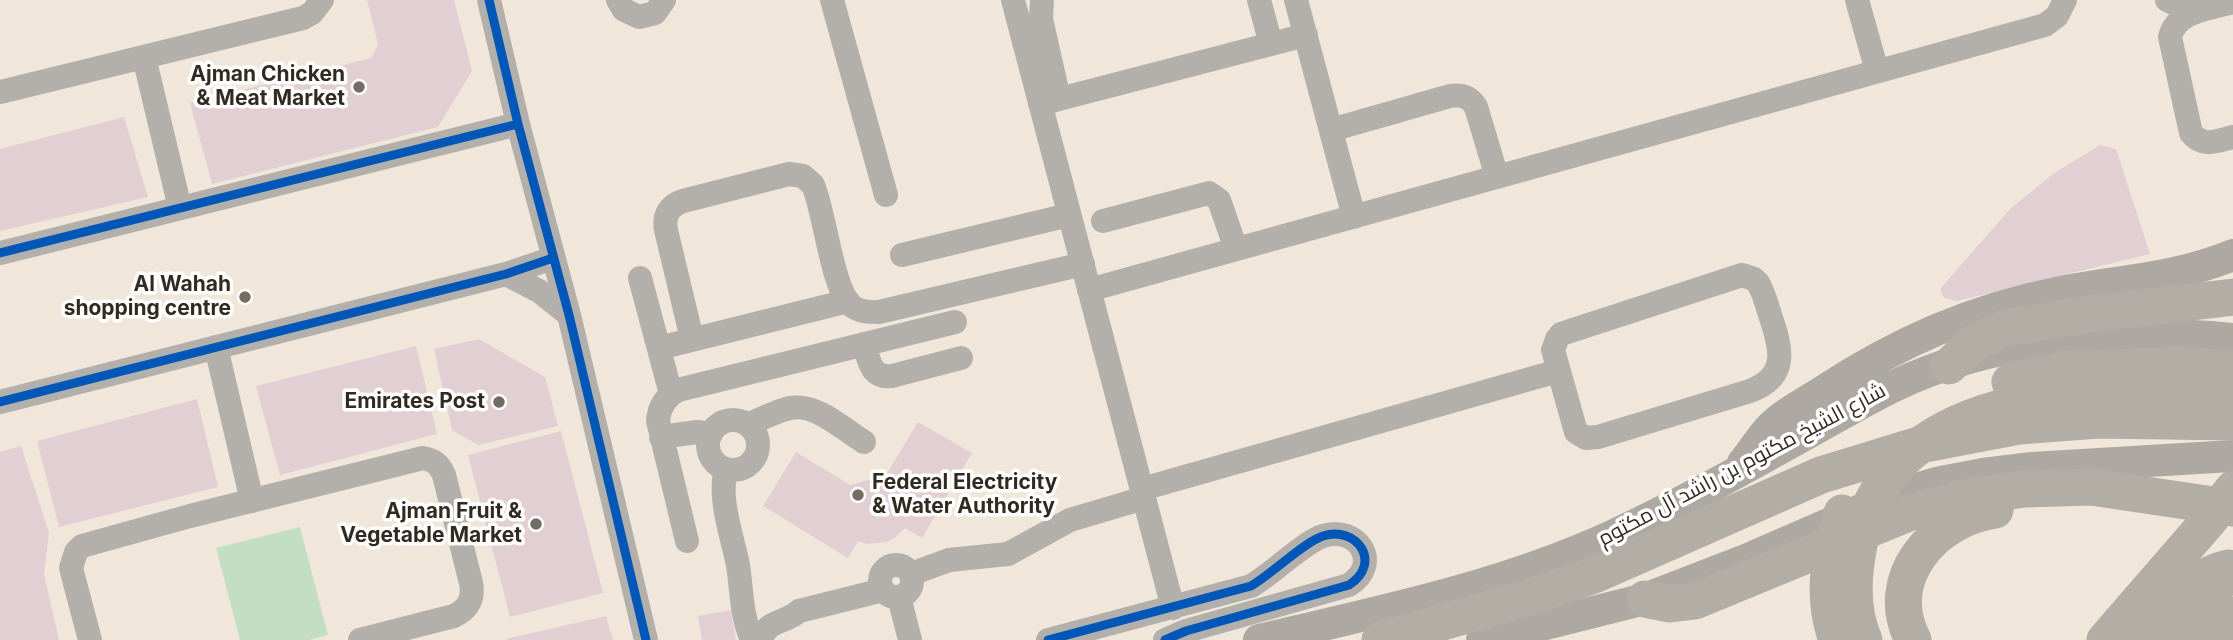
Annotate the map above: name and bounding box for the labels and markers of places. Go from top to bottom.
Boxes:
place label: Ajman Chicken & Meat Market [190,62,345,112]
marker: Ajman Chicken & Meat Market [351,79,367,95]
place label: Al Wahah shopping centre [64,272,231,322]
marker: Al Wahah shopping centre [237,289,253,305]
place label: Emirates Post [344,389,485,415]
marker: Emirates Post [491,394,507,410]
place label: Federal Electricity & Water Authority [872,470,1057,520]
marker: Federal Electricity & Water Authority [850,487,866,503]
place label: Ajman Fruit & Vegetable Market [340,499,522,549]
marker: Ajman Fruit & Vegetable Market [528,516,544,532]

